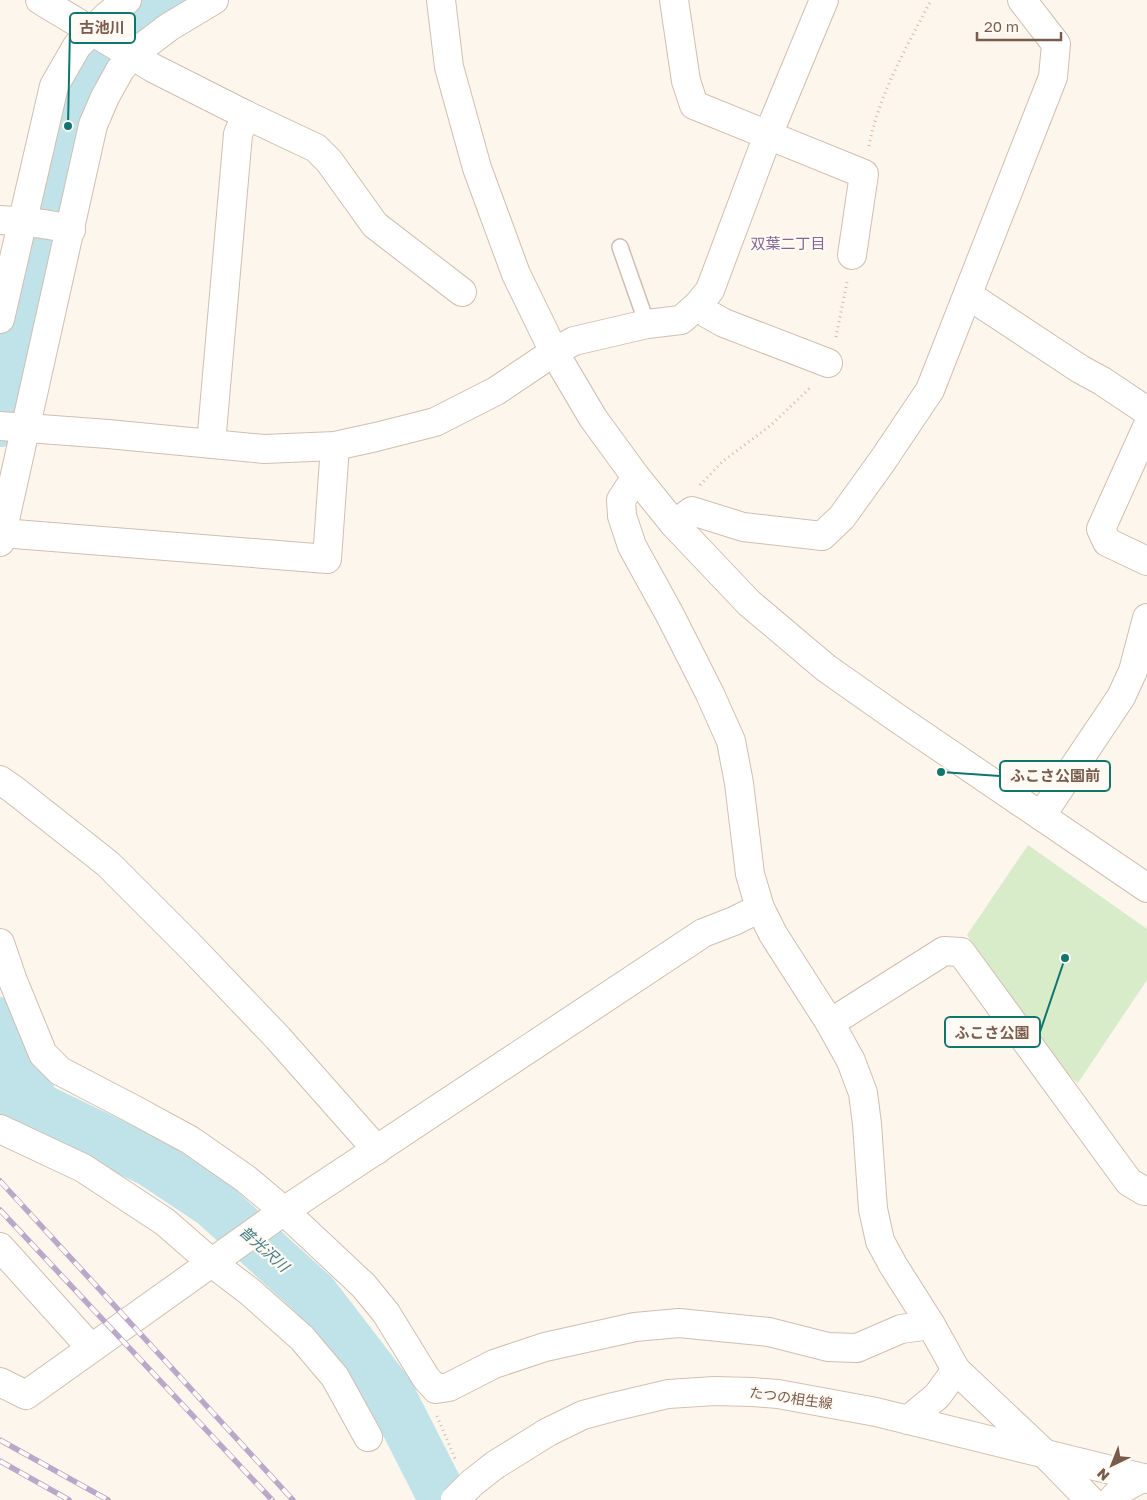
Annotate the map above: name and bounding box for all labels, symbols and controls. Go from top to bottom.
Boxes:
scale bar [977,10,1061,42]
callout: 古池川 [70,13,135,43]
text: 20 m [984,17,1019,35]
text: 古池川 [79,18,125,36]
district label: 双葉二丁目 [750,234,826,252]
callout: ふこさ公園前 [1000,761,1110,791]
text: ふこさ公園前 [1010,766,1100,784]
callout: ふこさ公園 [945,1017,1040,1047]
text: ふこさ公園 [954,1023,1030,1041]
water label: 普光沢川 [236,1221,294,1276]
street label: たつの相生線 [748,1383,834,1412]
north arrow [1087,1440,1137,1490]
text: N [1093,1465,1112,1485]

